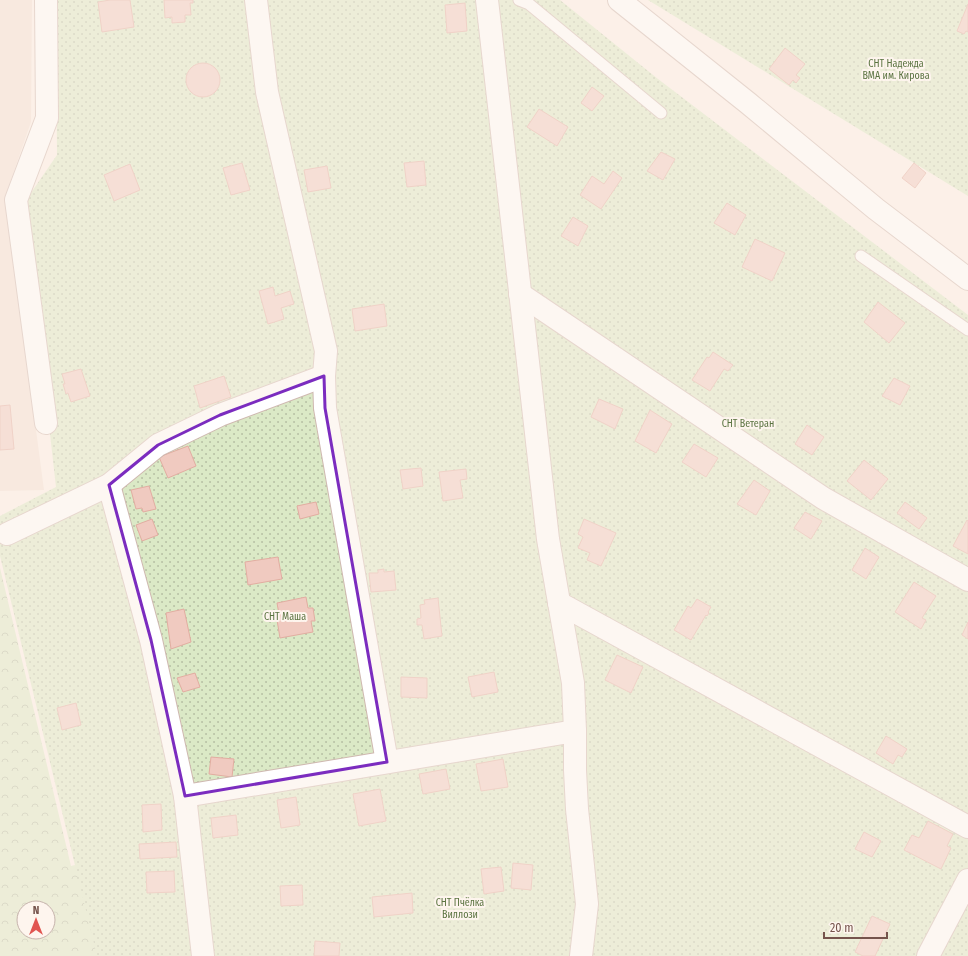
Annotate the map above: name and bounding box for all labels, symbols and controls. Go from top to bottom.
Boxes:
park label: СНТ Надежда ВМА им. Кирова [862,58,930,82]
park label: СНТ Ветеран [722,418,774,430]
park label: СНТ Маша [264,611,306,623]
park label: СНТ Пчёлка Виллози [436,897,484,921]
north arrow [16,900,56,940]
text: N [33,904,39,917]
scale bar [824,914,887,940]
text: 20 m [830,921,854,935]

